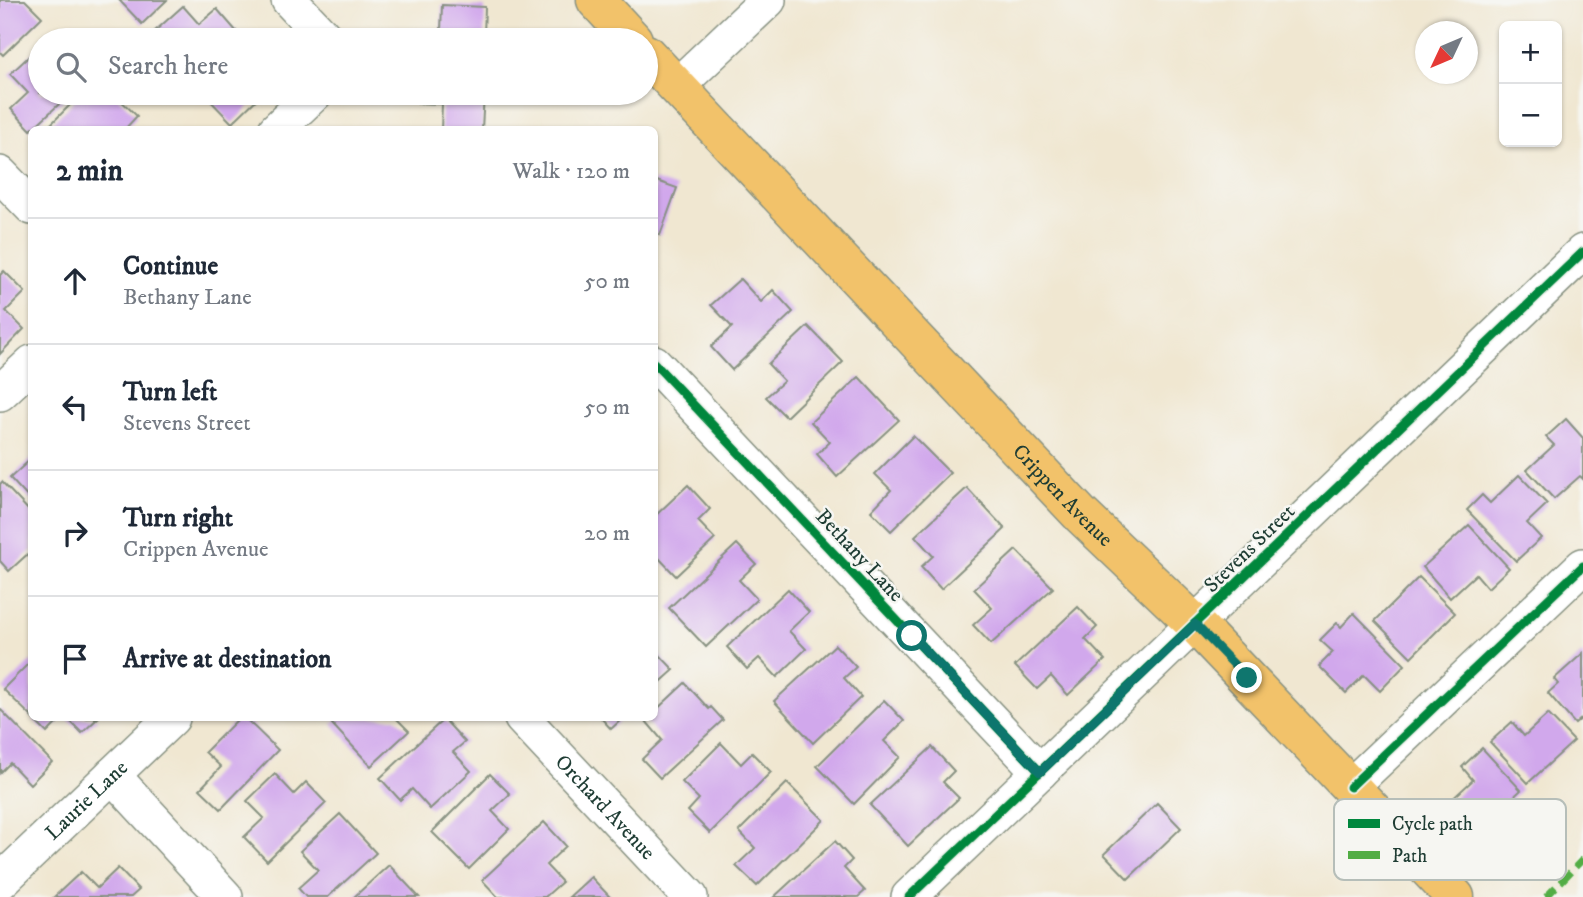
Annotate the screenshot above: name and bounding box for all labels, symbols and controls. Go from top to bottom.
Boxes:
north arrow [1415,21,1478,84]
map controls [1499,21,1562,147]
button: + [1499,21,1562,84]
search box [28,28,658,105]
icon: search [52,48,90,86]
text: Search here [108,50,228,83]
button: − [1499,84,1562,147]
text: 2 min [56,153,123,190]
text: Walk · 120 m [512,157,630,186]
text: Continue [123,250,218,283]
icon: ahead [56,262,94,300]
text: 50 m [584,267,630,296]
text: Bethany Lane [123,283,252,312]
text: Turn left [123,376,217,409]
icon: left [56,388,94,426]
text: 50 m [584,393,630,422]
text: Stevens Street [123,409,251,438]
street label: Crippen Avenue [1007,439,1118,553]
street label: Stevens Street [1199,499,1301,599]
text: Turn right [123,502,233,535]
street label: Bethany Lane [810,504,909,608]
icon: right [56,514,94,552]
text: 20 m [584,519,630,548]
text: Crippen Avenue [123,535,269,564]
route start [896,620,927,651]
icon: arrive [56,640,94,678]
text: Arrive at destination [123,643,332,676]
route end [1231,662,1262,693]
street label: Orchard Avenue [549,750,661,866]
street label: Laurie Lane [40,755,134,846]
legend [1334,799,1566,880]
text: Cycle path [1392,813,1473,836]
text: Path [1392,845,1427,868]

